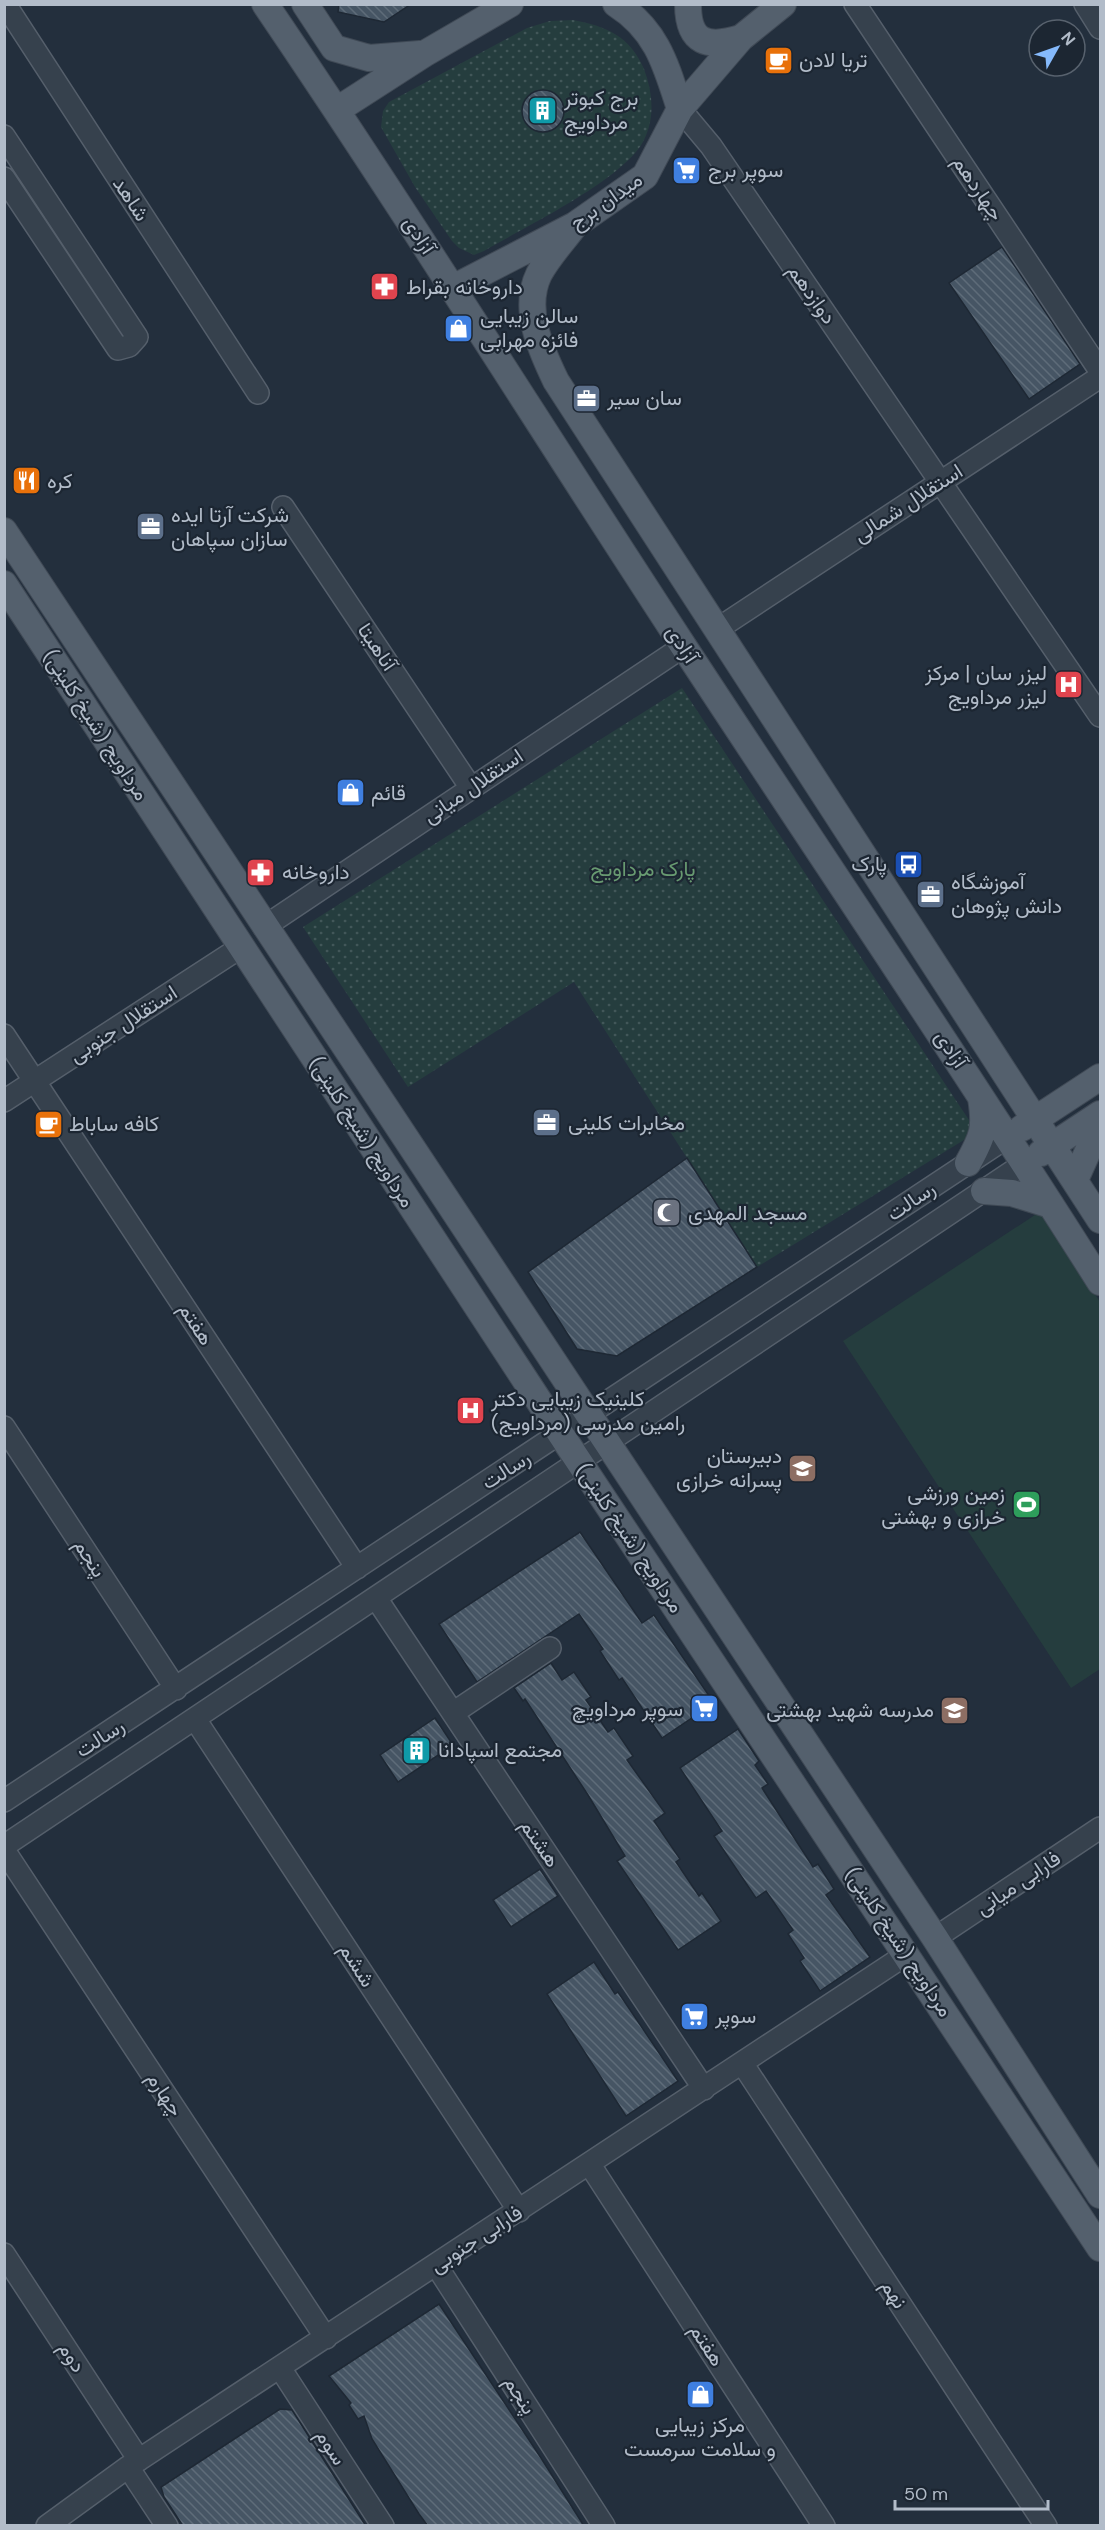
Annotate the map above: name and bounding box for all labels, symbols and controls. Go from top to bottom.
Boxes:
north arrow [1027,18,1087,78]
text: N [1056,27,1080,50]
cafe icon: تریا لادن [762,44,794,76]
place label: تریا لادن [799,46,867,74]
place label: برج کبوتر مرداویج [563,84,638,136]
building icon: برج کبوتر مرداویج [527,94,559,126]
street label: چهاردهم [946,150,1010,226]
supermarket icon: سوپر برج [671,154,703,186]
place label: سوپر برج [708,156,783,184]
street label: میدان برج [564,166,648,236]
street label: شاهد [106,171,156,227]
street label: آزادی [396,210,443,261]
street label: دوازدهم [781,258,843,330]
pharmacy icon: داروخانه بقراط [369,271,401,303]
place label: داروخانه بقراط [406,273,523,301]
place label: سالن زیبایی فائزه مهرابی [480,302,578,354]
shop icon: سالن زیبایی فائزه مهرابی [443,312,475,344]
office icon: سان سیر [570,382,602,414]
place label: سان سیر [606,384,682,412]
street label: استقلال شمالی [848,457,968,549]
restaurant icon: کره [10,465,42,497]
place label: کره [47,467,73,495]
place label: شرکت آرتا ایده سازان سپاهان [171,501,289,553]
office icon: شرکت آرتا ایده سازان سپاهان [134,511,166,543]
street label: آناهیتا [351,618,404,678]
street label: آزادی [659,619,706,670]
street label: مرداویج (شیخ کلینی) [37,644,155,806]
place label: لیزر سان | مرکز لیزر مرداویج [924,659,1047,711]
hospital icon: لیزر سان | مرکز لیزر مرداویج [1052,669,1084,701]
street label: استقلال میانی [417,742,529,830]
shop icon: قائم [334,777,366,809]
place label: قائم [371,779,406,807]
bus stop icon: پارک [892,848,924,880]
place label: پارک [851,850,887,878]
park label: پارک مرداویج [590,855,696,883]
pharmacy icon: داروخانه [245,856,277,888]
place label: داروخانه [282,858,350,886]
place label: آموزشگاه دانش پژوهان [951,868,1062,920]
office icon: آموزشگاه دانش پژوهان [914,878,946,910]
street label: استقلال جنوبی [63,979,183,1069]
street label: آزادی [928,1024,975,1075]
street label: مرداویج (شیخ کلینی) [303,1051,421,1213]
office icon: مخابرات کلینی [531,1107,563,1139]
cafe icon: کافه ساباط [32,1108,64,1140]
place label: مخابرات کلینی [568,1109,685,1137]
place label: کافه ساباط [69,1110,159,1138]
street label: رسالت [881,1175,941,1227]
mosque icon: مسجد المهدی [651,1197,683,1229]
place label: مسجد المهدی [688,1199,807,1227]
street label: هفتم [172,1297,220,1351]
place label: کلینیک زیبایی دکتر رامین مدرسی (مرداویج) [490,1385,685,1437]
hospital icon: کلینیک زیبایی دکتر رامین مدرسی (مرداویج) [454,1395,486,1427]
place label: دبیرستان پسرانه خرازی [676,1442,782,1494]
street label: رسالت [476,1444,536,1496]
school or university icon: دبیرستان پسرانه خرازی [787,1452,819,1484]
street label: مرداویج (شیخ کلینی) [569,1458,691,1618]
place label: زمین ورزشی خرازی و بهشتی [881,1479,1005,1531]
sports icon: زمین ورزشی خرازی و بهشتی [1010,1489,1042,1521]
street label: پنجم [67,1533,113,1583]
supermarket icon: سوپر مرداویچ [688,1693,720,1725]
school or university icon: مدرسه شهید بهشتی [939,1694,971,1726]
place label: سوپر مرداویچ [572,1695,683,1723]
place label: مدرسه شهید بهشتی [766,1696,934,1724]
street label: رسالت [70,1712,130,1764]
building icon: مجتمع اسپادانا [401,1734,433,1766]
place label: مجتمع اسپادانا [438,1736,562,1764]
street label: هشتم [514,1813,566,1873]
street label: فارابی میانی [970,1844,1066,1922]
street label: مرداویج (شیخ کلینی) [838,1862,960,2022]
street label: ششم [332,1937,382,1993]
supermarket icon: سوپر [678,2000,710,2032]
place label: سوپر [714,2002,756,2030]
street label: چهارم [140,2066,190,2122]
street label: فارابی جنوبی [424,2199,528,2279]
street label: نهم [874,2274,914,2314]
street label: هفتم [683,2318,731,2372]
street label: دوم [52,2336,92,2378]
street label: پنجم [497,2370,543,2420]
shop icon: مرکز زیبایی و سلامت سرمست [684,2378,716,2410]
place label: مرکز زیبایی و سلامت سرمست [624,2411,776,2463]
street label: سوم [309,2423,353,2471]
scale bar [895,2473,1048,2511]
text: 50 m [904,2482,948,2506]

